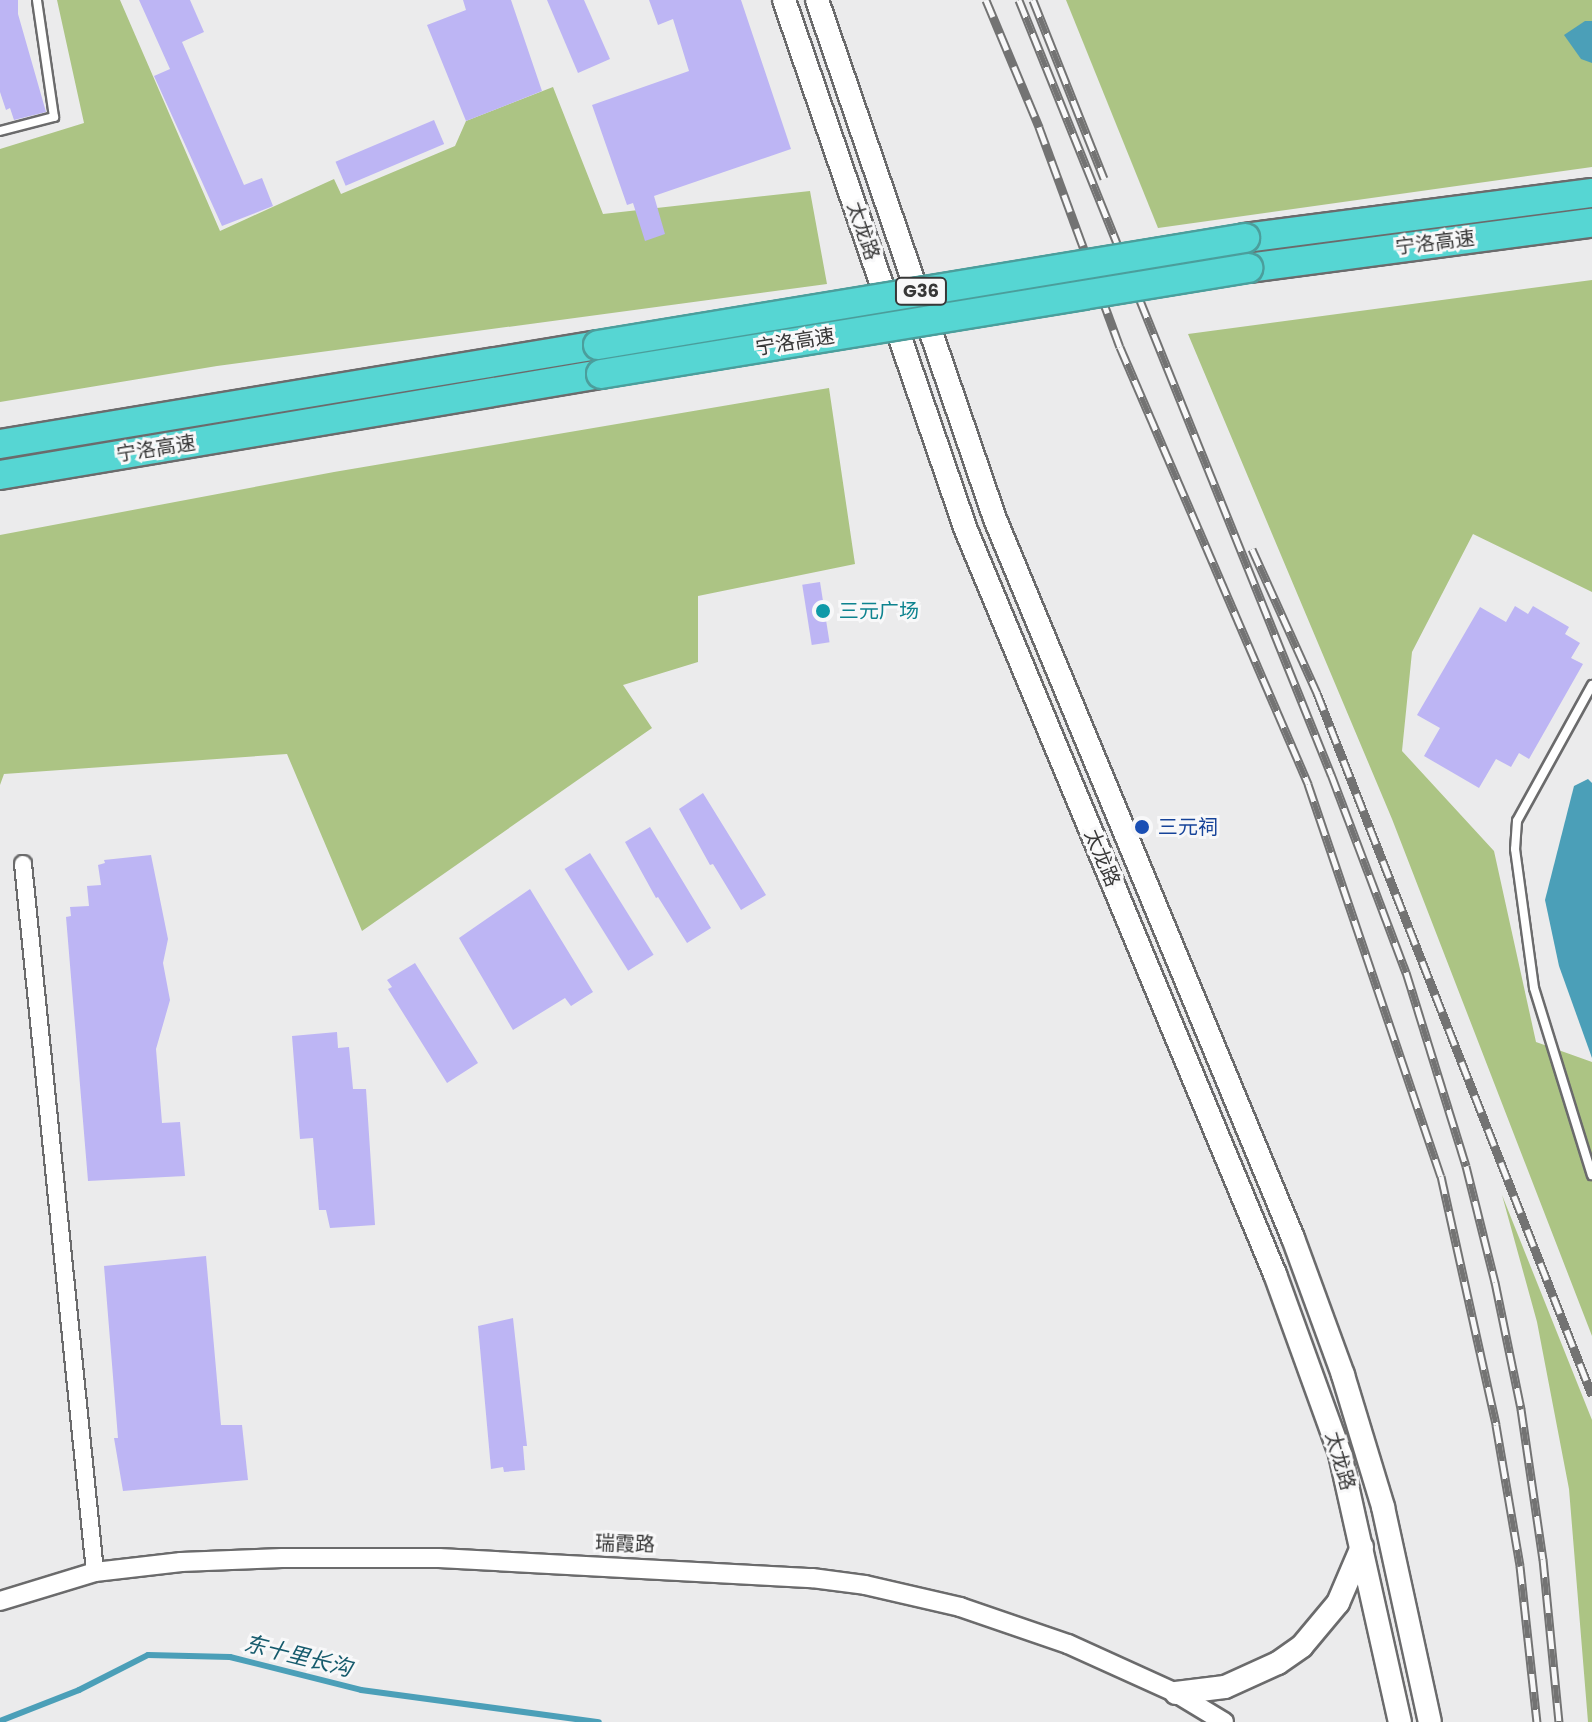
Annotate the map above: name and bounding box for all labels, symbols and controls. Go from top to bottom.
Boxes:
street label: 太龙路 [842,199,884,263]
street label: 宁洛高速 [1394,226,1476,260]
road number: G36 [893,277,949,305]
street label: 宁洛高速 [754,324,836,360]
street label: 宁洛高速 [115,431,197,467]
place label: 三元广场 [839,599,919,623]
marker: 三元广场 [814,602,832,620]
place label: 三元祠 [1158,815,1218,839]
marker: 三元祠 [1133,818,1151,836]
street label: 太龙路 [1079,826,1125,890]
street label: 太龙路 [1320,1429,1360,1493]
street label: 瑞霞路 [595,1531,655,1557]
water label: 东十里长沟 [241,1630,355,1682]

